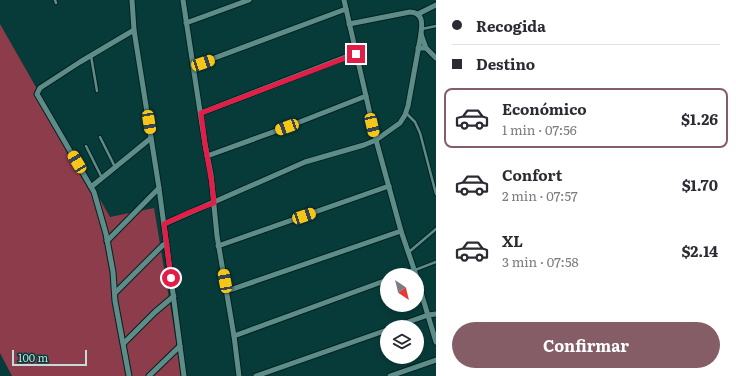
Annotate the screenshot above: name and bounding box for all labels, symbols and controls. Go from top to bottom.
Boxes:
text: Recogida [476,14,546,37]
route end [347,45,365,63]
text: Destino [476,52,535,75]
car [190,53,216,73]
text: Económico [502,97,587,120]
icon: car [454,100,490,136]
text: $1.26 [681,107,718,130]
car [141,109,157,135]
car [363,112,381,138]
car [274,117,300,137]
text: 1 min · 07:56 [502,120,577,139]
car [66,149,88,175]
text: Confort [502,163,562,186]
icon: car [454,166,490,202]
text: $1.70 [682,173,718,196]
text: 2 min · 07:57 [502,186,578,205]
car [291,206,317,226]
text: XL [502,229,523,252]
icon: car [454,232,490,268]
text: $2.14 [681,239,718,262]
text: 3 min · 07:58 [502,252,579,271]
car [217,268,233,294]
north arrow [380,268,424,312]
map controls [380,268,424,364]
route start [162,269,180,287]
button: layers [380,320,424,364]
button: Confirmar [452,322,720,368]
scale bar [12,348,87,367]
text: 100 m [18,349,48,365]

